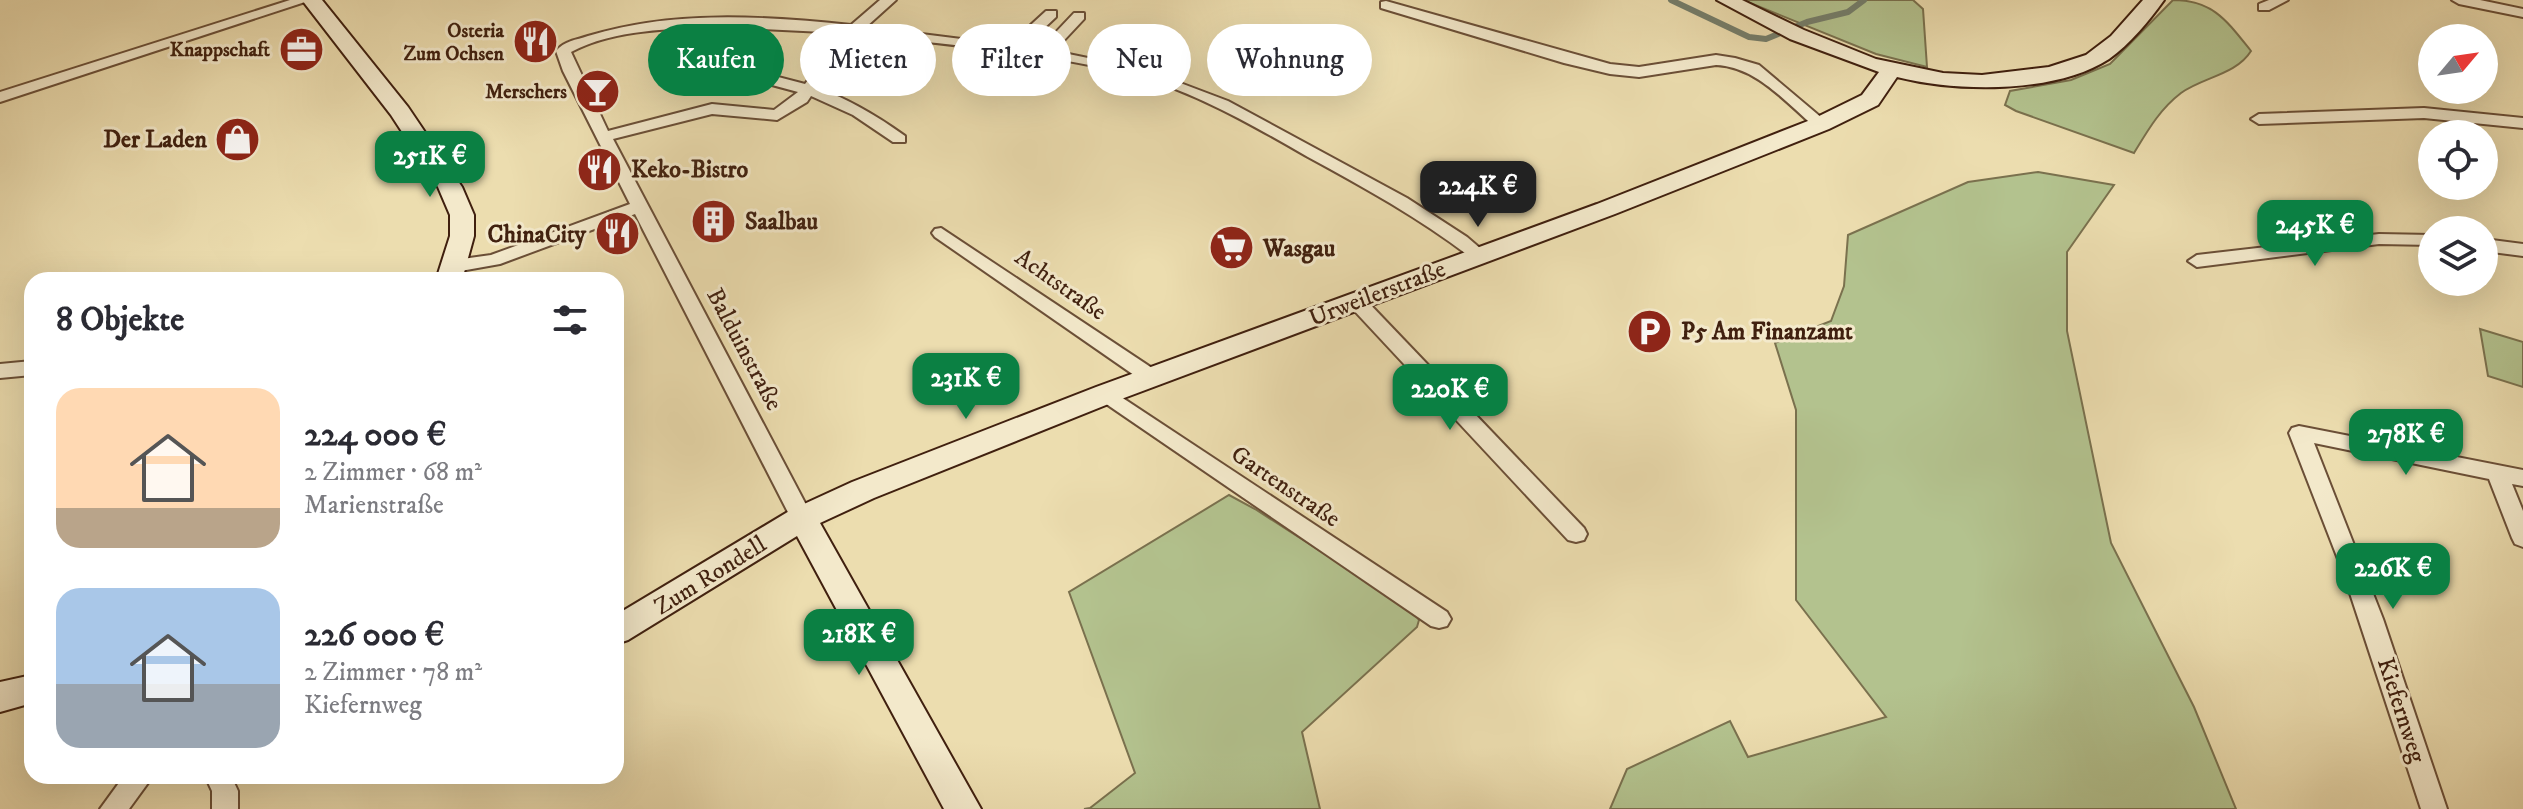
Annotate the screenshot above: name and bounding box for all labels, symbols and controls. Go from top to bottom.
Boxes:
restaurant icon: Osteria Zum Ochsen [511,18,559,66]
place label: Osteria Zum Ochsen [403,19,505,67]
chip: Kaufen [648,24,784,96]
chip: Mieten [800,24,936,96]
chip: Filter [952,24,1071,96]
chip: Neu [1087,24,1191,96]
chip: Wohnung [1207,24,1372,96]
north arrow [2418,24,2498,104]
map controls [2418,24,2498,296]
office icon: Knappschaft [277,25,325,73]
place label: Knappschaft [170,38,271,63]
bar icon: Merschers [574,67,622,115]
place label: Merschers [485,80,567,105]
shop icon: Der Laden [214,115,262,163]
button: locate [2418,120,2498,200]
place label: Der Laden [103,125,207,155]
pin: 251K € [365,131,495,199]
text: 251K € [393,140,467,173]
restaurant icon: Keko-Bistro [576,145,624,193]
place label: Keko-Bistro [631,155,749,185]
pin: 224K € [1413,161,1543,229]
text: 224K € [1438,170,1518,203]
building icon: Saalbau [690,197,738,245]
pin: 245K € [2250,200,2380,268]
place label: Saalbau [745,207,819,237]
text: 245K € [2275,209,2355,242]
restaurant icon: ChinaCity [593,210,641,258]
button: layers [2418,216,2498,296]
place label: ChinaCity [488,220,587,250]
supermarket icon: Wasgau [1208,224,1256,272]
place label: Wasgau [1262,234,1336,264]
street label: Achtstraße [1009,242,1112,327]
street label: Urweilerstraße [1305,254,1450,334]
street label: Balduinstraße [699,283,789,416]
icon: filters [548,298,592,342]
text: 8 Objekte [56,299,184,341]
parking icon: P5 Am Finanzamt [1626,307,1674,355]
place label: P5 Am Finanzamt [1681,317,1853,347]
pin: 231K € [901,353,1031,421]
text: 231K € [930,362,1002,395]
pin: 220K € [1385,364,1515,432]
text: 220K € [1411,373,1489,406]
pin: 278K € [2341,409,2471,477]
text: 224 000 € [304,414,446,456]
text: 278K € [2367,418,2445,451]
icon: home [120,420,216,516]
street label: Gartenstraße [1225,439,1346,534]
text: 2 Zimmer · 68 m² [304,456,482,489]
text: Marienstraße [304,489,444,522]
street label: Zum Rondell [649,529,773,622]
pin: 226K € [2328,543,2458,611]
text: 226K € [2354,552,2432,585]
pin: 218K € [794,609,924,677]
text: 226 000 € [304,614,444,656]
text: 218K € [822,618,896,651]
icon: home [120,620,216,716]
street label: Kiefernweg [2370,654,2432,767]
text: 2 Zimmer · 78 m² [304,656,482,689]
text: Kiefernweg [304,689,422,722]

